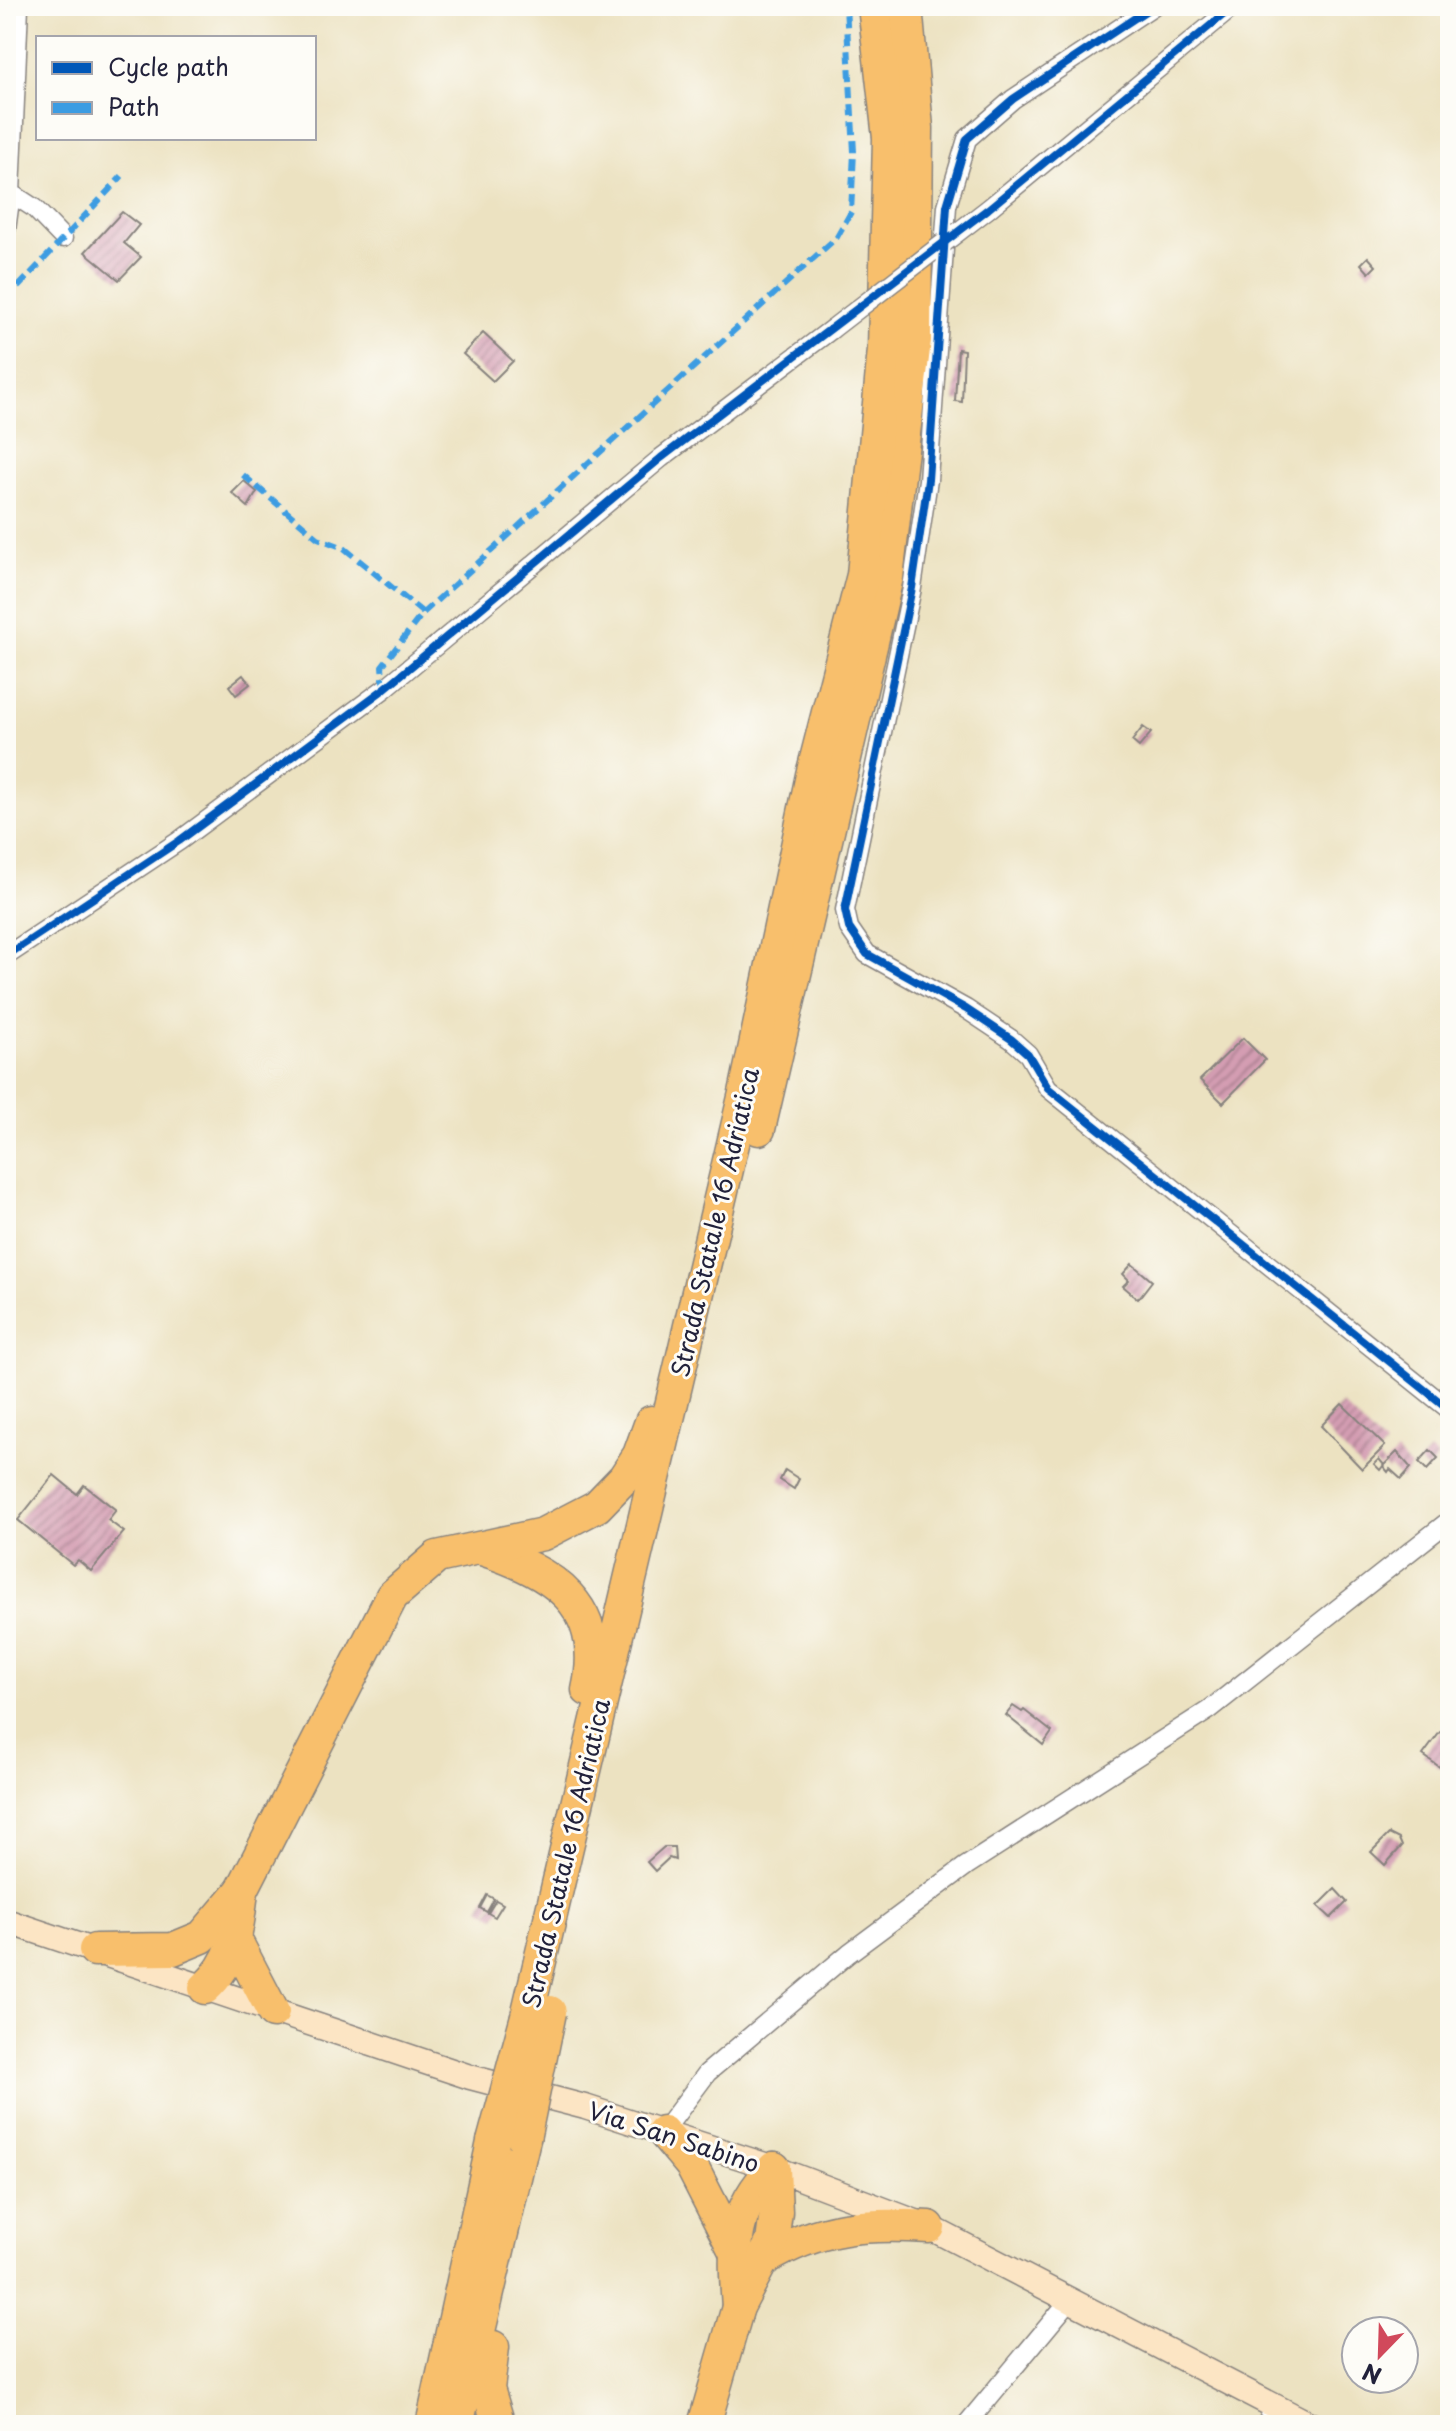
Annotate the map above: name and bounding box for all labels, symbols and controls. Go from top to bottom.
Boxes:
legend [36,36,316,140]
text: Cycle path [108,48,229,84]
text: Path [108,88,160,124]
street label: Strada Statale 16 Adriatica [661,1064,767,1380]
street label: Strada Statale 16 Adriatica [512,1695,618,2011]
street label: Via San Sabino [584,2091,764,2181]
north arrow [1340,2315,1420,2395]
text: N [1357,2356,1386,2393]

